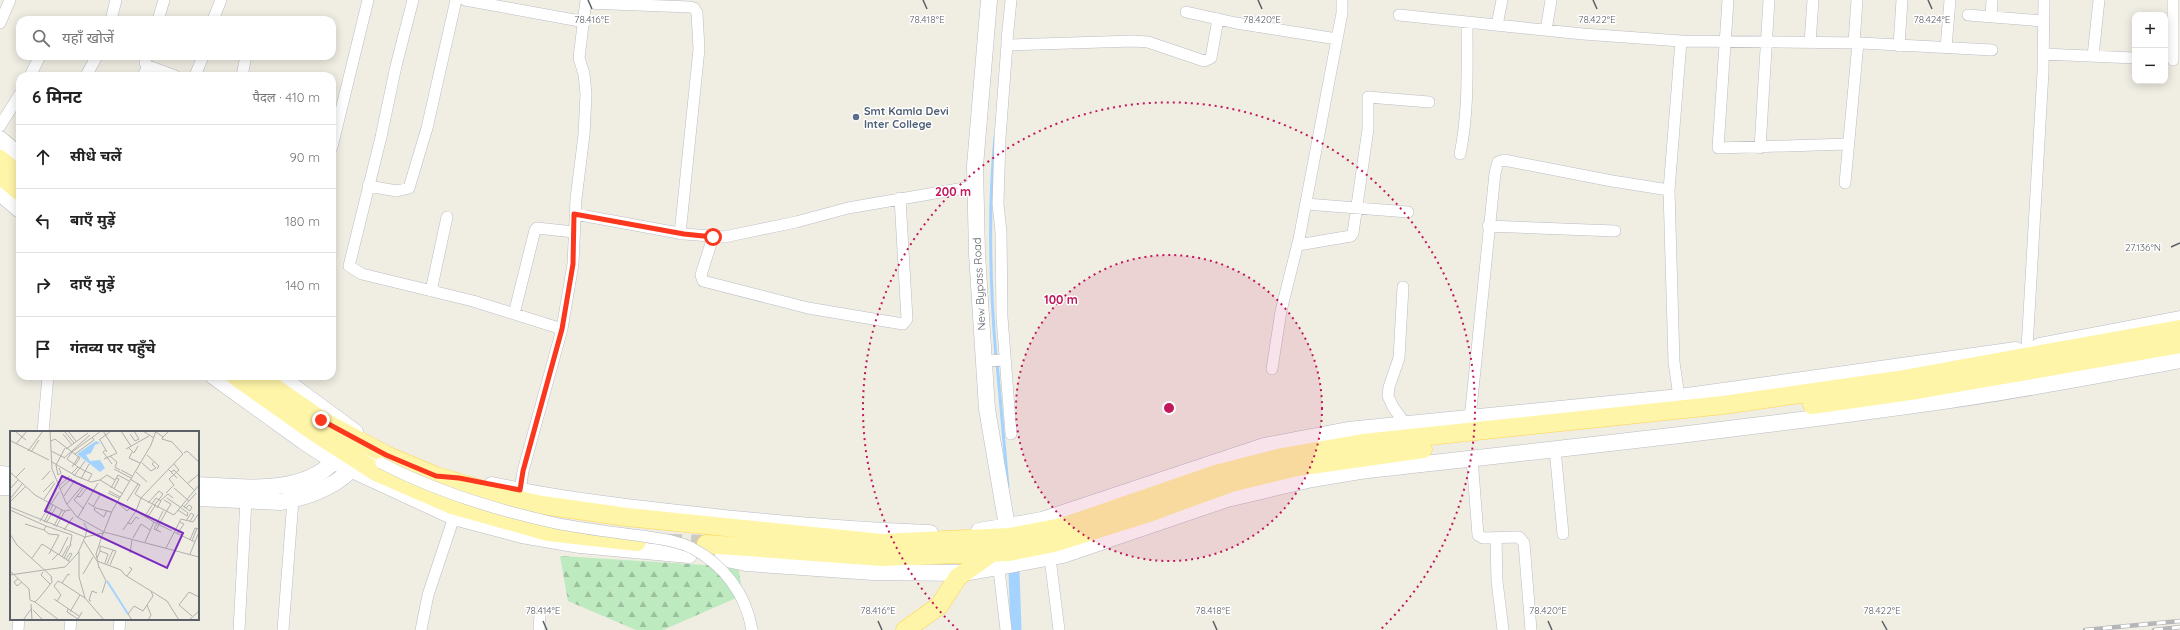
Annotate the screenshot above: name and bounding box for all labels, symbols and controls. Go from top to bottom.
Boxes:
map controls [2132,12,2168,84]
button: + [2132,12,2168,48]
text: 78.416°E [574,13,610,26]
text: 78.418°E [909,13,945,26]
text: 78.420°E [1243,13,1281,26]
text: 78.422°E [1578,13,1616,26]
text: 78.424°E [1914,13,1951,26]
search box [16,16,336,60]
icon: search [30,27,52,49]
text: यहाँ खोजें [62,28,114,47]
button: − [2132,48,2168,84]
text: 6 मिनट [32,86,82,107]
text: पैदल · 410 m [253,89,320,105]
place label: Smt Kamla Devi Inter College [864,104,949,131]
marker: Smt Kamla Devi Inter College [851,112,861,122]
icon: ahead [32,146,54,168]
text: सीधे चलें [70,146,121,165]
text: 90 m [290,149,320,165]
text: 200 m [935,184,971,199]
icon: left [32,210,54,232]
text: बाएँ मुड़ें [70,210,115,229]
text: 180 m [285,213,320,229]
route start [704,228,722,246]
street label: New Bypass Road [970,237,988,331]
text: 27.136°N [2125,241,2161,254]
icon: right [32,274,54,296]
text: दाएँ मुड़ें [70,274,114,293]
text: 140 m [285,277,320,293]
text: 100 m [1044,292,1078,307]
icon: arrive [32,338,54,360]
text: गंतव्य पर पहुँचे [70,338,156,357]
centre of rings [1162,401,1176,415]
route end [312,411,330,429]
inset map [10,431,199,620]
text: 78.414°E [525,604,561,617]
text: 78.416°E [860,604,896,617]
text: 78.418°E [1195,604,1231,617]
text: 78.420°E [1529,604,1567,617]
text: 78.422°E [1863,604,1901,617]

